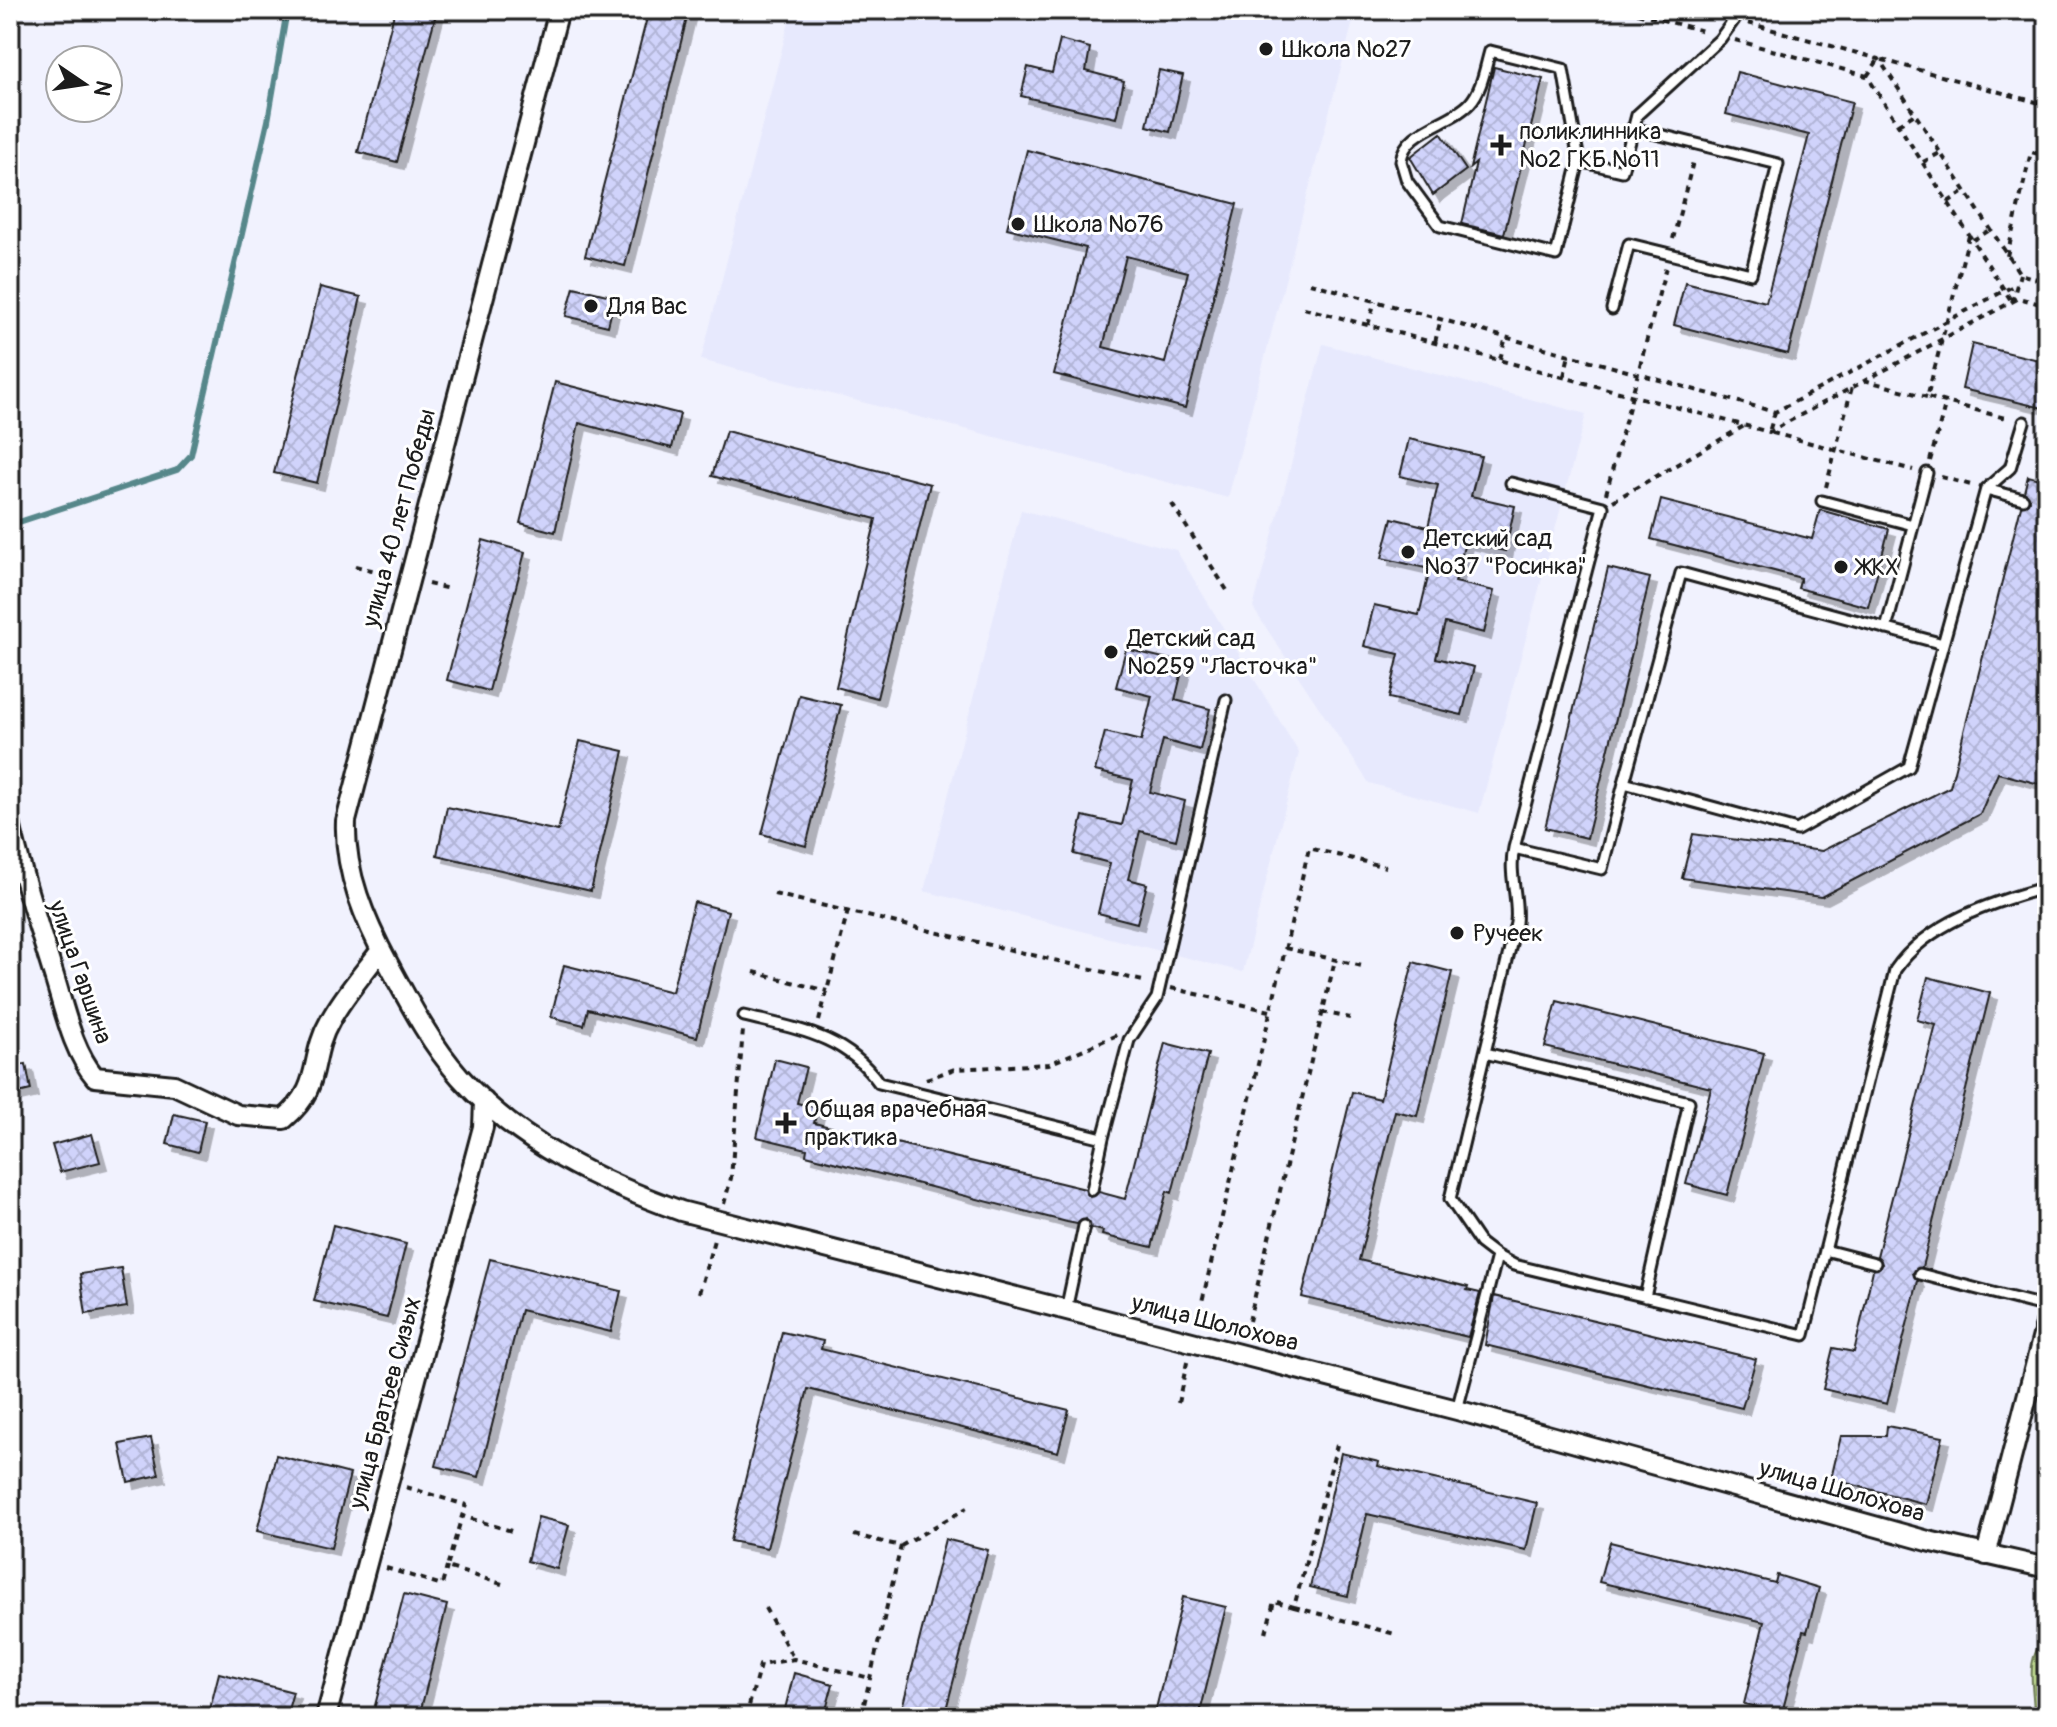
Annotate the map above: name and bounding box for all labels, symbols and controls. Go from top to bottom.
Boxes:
place label: Школа №27 [1282,35,1411,64]
marker: Школа №27 [1257,40,1275,58]
north arrow [44,44,124,124]
text: N [87,78,118,99]
place label: поликлинника №2 ГКБ №11 [1519,117,1661,174]
marker: поликлинника №2 ГКБ №11 [1490,134,1512,156]
place label: Школа №76 [1034,210,1164,239]
marker: Школа №76 [1009,215,1027,233]
place label: Для Вас [606,292,687,321]
marker: Для Вас [582,297,600,315]
street label: улица 40 лет Победы [356,406,442,631]
place label: Детский сад №37 "Росинка" [1423,524,1587,581]
marker: Детский сад №37 "Росинка" [1399,543,1417,561]
place label: ЖКХ [1853,553,1898,582]
marker: ЖКХ [1832,558,1850,576]
place label: Детский сад №259 "Ласточка" [1126,624,1317,681]
marker: Детский сад №259 "Ласточка" [1102,643,1120,661]
street label: улица Гаршина [42,896,118,1048]
place label: Ручеек [1473,919,1543,948]
marker: Ручеек [1448,924,1466,942]
place label: Общая врачебная практика [804,1095,987,1152]
marker: Общая врачебная практика [775,1112,797,1134]
street label: улица Шолохова [1128,1288,1301,1358]
street label: улица Братьев Сизых [342,1294,427,1513]
street label: улица Шолохова [1755,1453,1928,1528]

